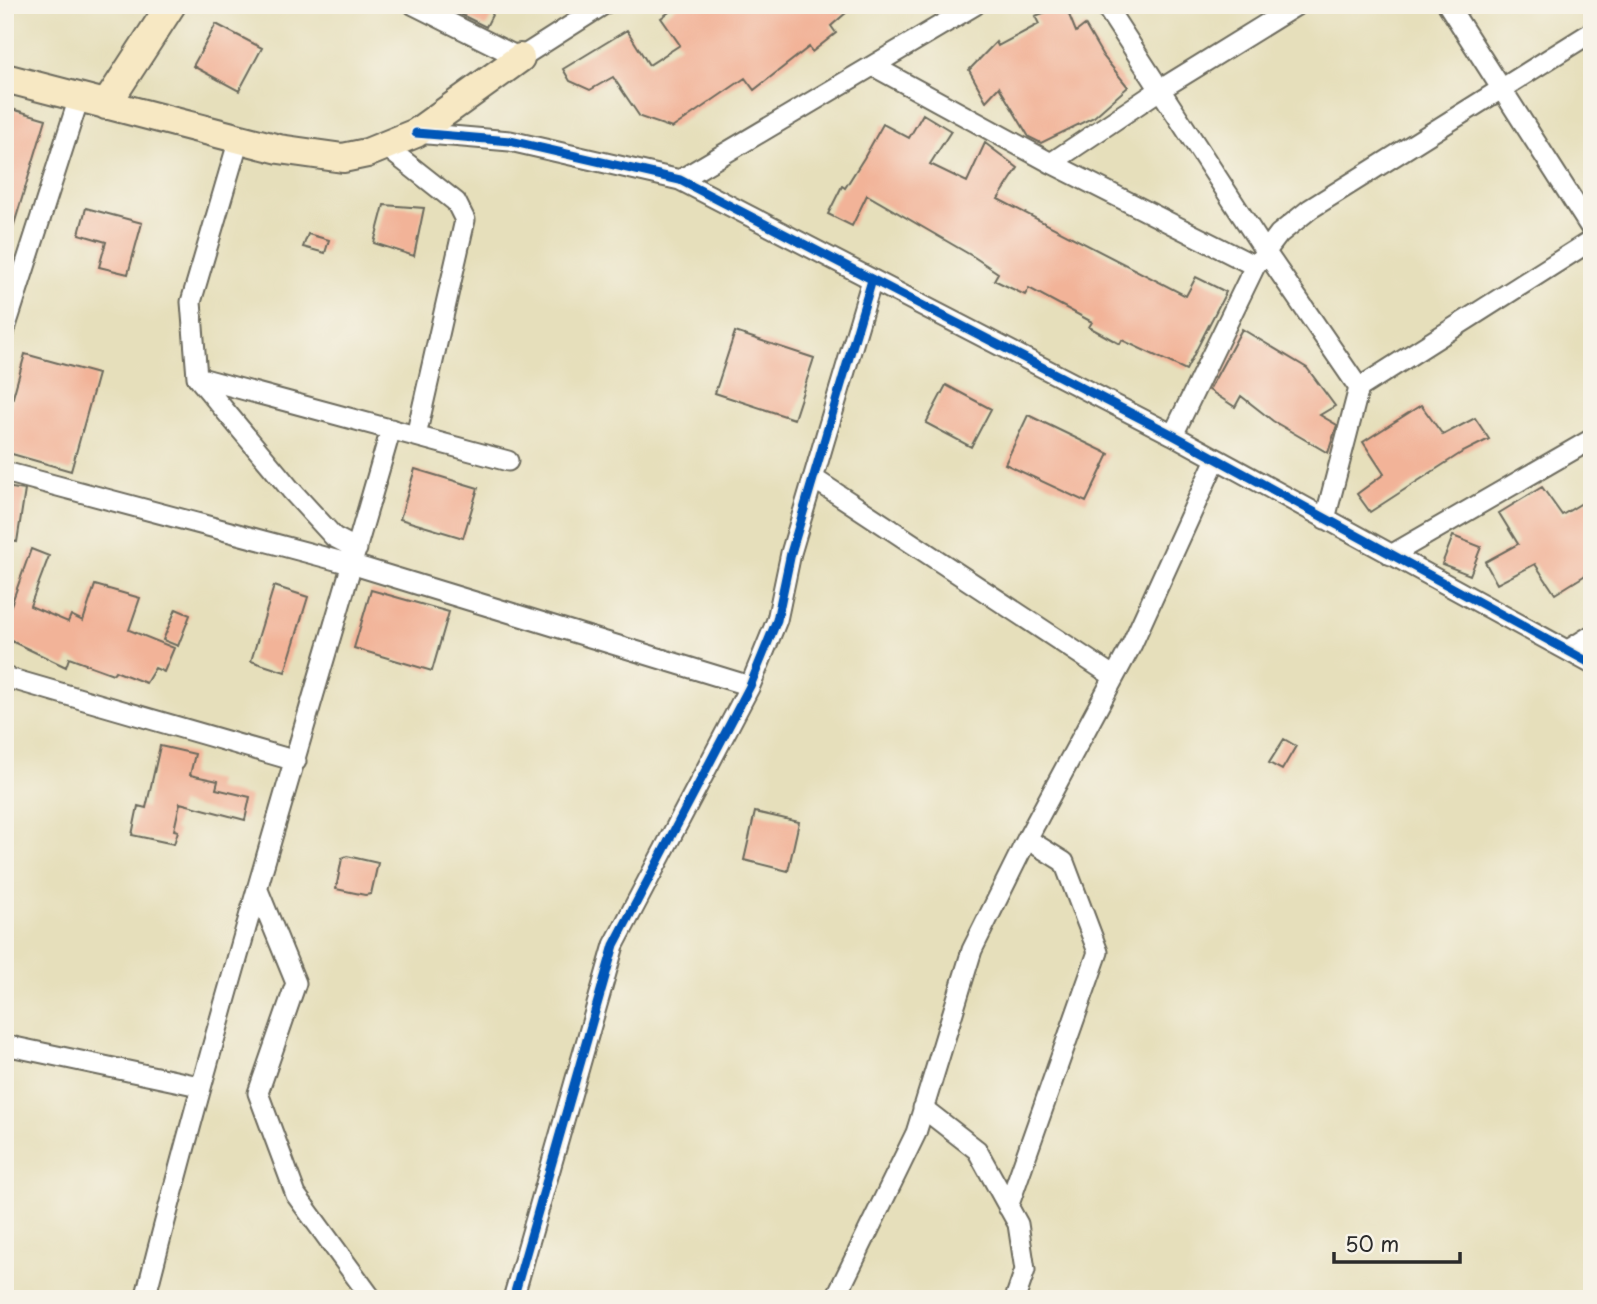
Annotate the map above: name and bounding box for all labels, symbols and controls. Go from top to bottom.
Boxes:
scale bar [1334,1220,1460,1264]
text: 50 m [1345,1227,1399,1259]

